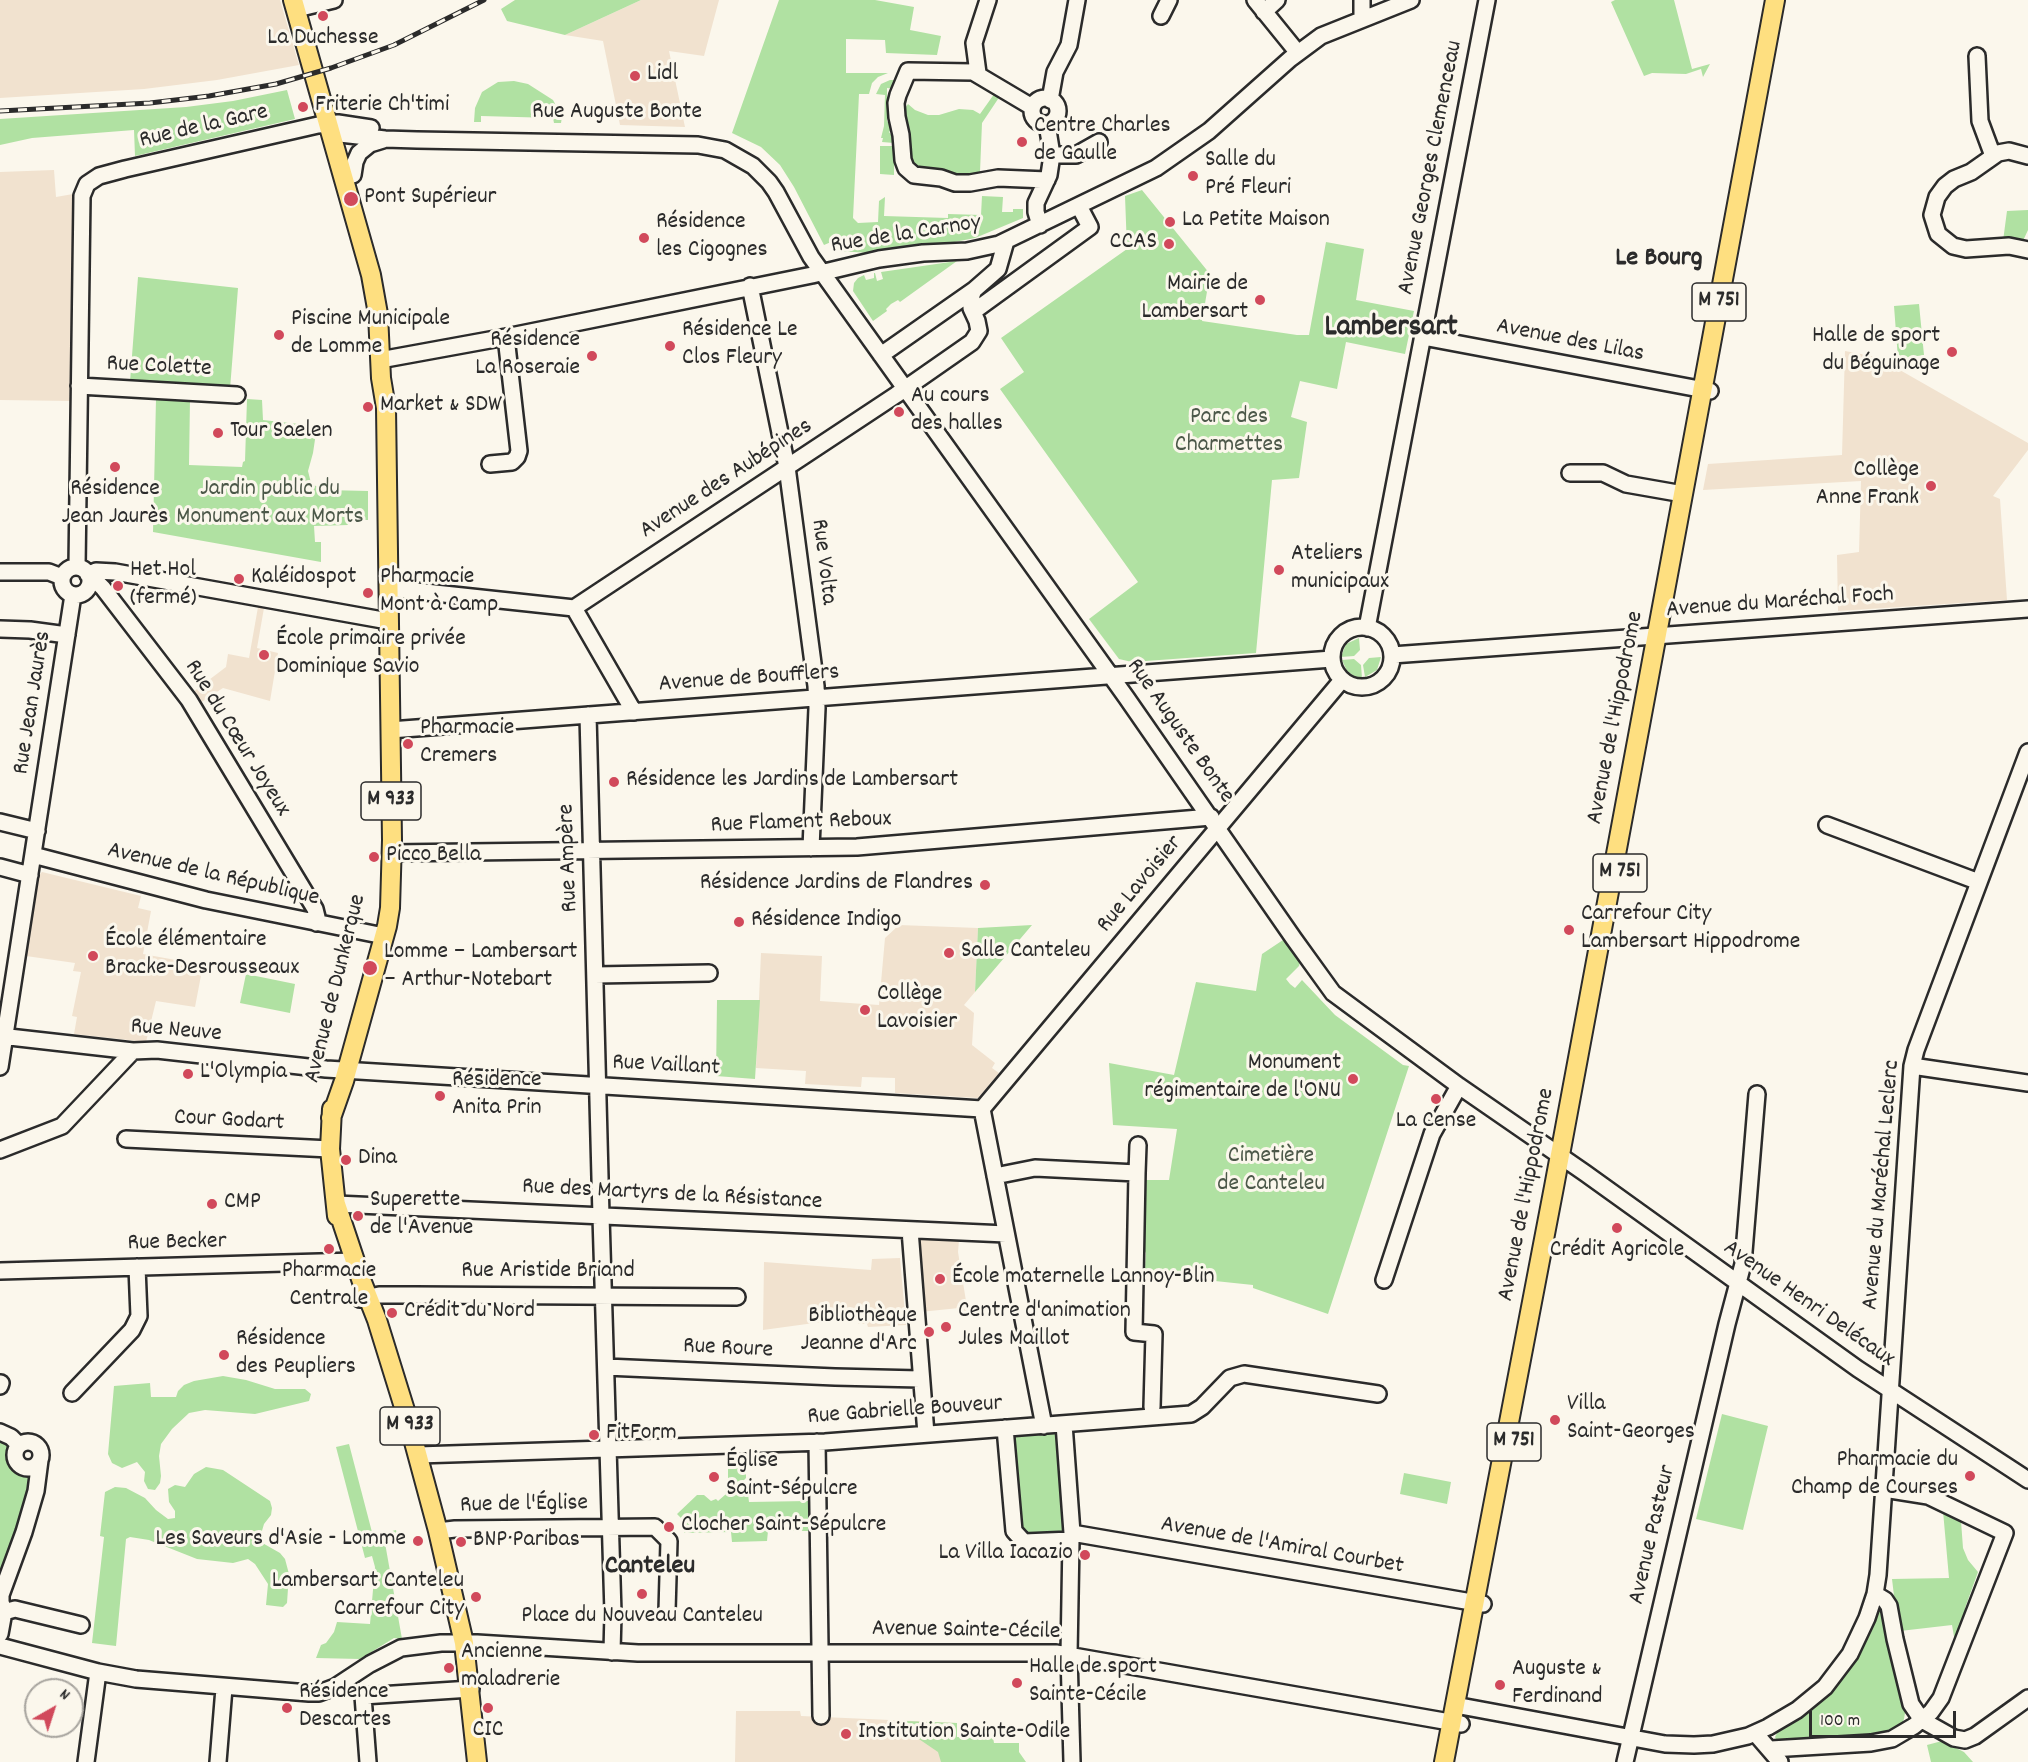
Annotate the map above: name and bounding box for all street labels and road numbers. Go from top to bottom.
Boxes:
street label: Avenue Georges Clemenceau [1393,39,1471,297]
street label: Rue de la Gare [137,99,271,157]
street label: Rue Auguste Bonte [532,100,702,128]
street label: Rue de la Carnoy [829,210,983,262]
road number: M 751 [1692,283,1746,321]
street label: Avenue des Lilas [1494,314,1646,370]
street label: Rue Colette [106,351,212,385]
street label: Avenue des Aubépines [635,413,819,547]
street label: Rue Volta [802,517,842,607]
street label: Avenue du Maréchal Foch [1665,582,1895,626]
street label: Avenue de l'Hippodrome [1582,609,1652,827]
street label: Rue Jean Jaurès [8,629,60,777]
street label: Rue Auguste Bonte [1118,654,1240,810]
street label: Rue du Cœur Joyeux [176,655,296,823]
street label: Avenue de Boufflers [658,659,840,701]
road number: M 933 [361,782,421,820]
street label: Rue Ampère [554,803,586,913]
street label: Rue Flament Reboux [710,806,892,842]
street label: Rue Lavoisier [1092,830,1190,940]
street label: Avenue de la République [104,838,322,914]
road number: M 751 [1593,854,1647,892]
street label: Avenue de Dunkerque [300,892,374,1086]
street label: Rue Neuve [129,1014,223,1050]
street label: Rue Vaillant [611,1050,721,1084]
street label: Avenue du Maréchal Leclerc [1858,1059,1908,1311]
street label: Avenue de l'Hippodrome [1493,1086,1563,1304]
street label: Cour Godart [173,1105,285,1139]
street label: Rue des Martyrs de la Résistance [521,1174,823,1218]
street label: Rue Becker [127,1229,227,1259]
street label: Avenue Henri Delécaux [1717,1235,1899,1375]
street label: Rue Aristide Briand [461,1259,635,1287]
street label: Rue Roure [682,1333,774,1367]
street label: Rue Gabrielle Bouveur [807,1391,1003,1433]
road number: M 933 [380,1407,440,1445]
road number: M 751 [1487,1423,1541,1461]
street label: Avenue Pasteur [1624,1463,1684,1607]
street label: Rue de l'Église [460,1490,588,1522]
street label: Avenue de l'Amiral Courbet [1158,1511,1406,1583]
street label: Avenue Sainte-Cécile [871,1616,1061,1648]

